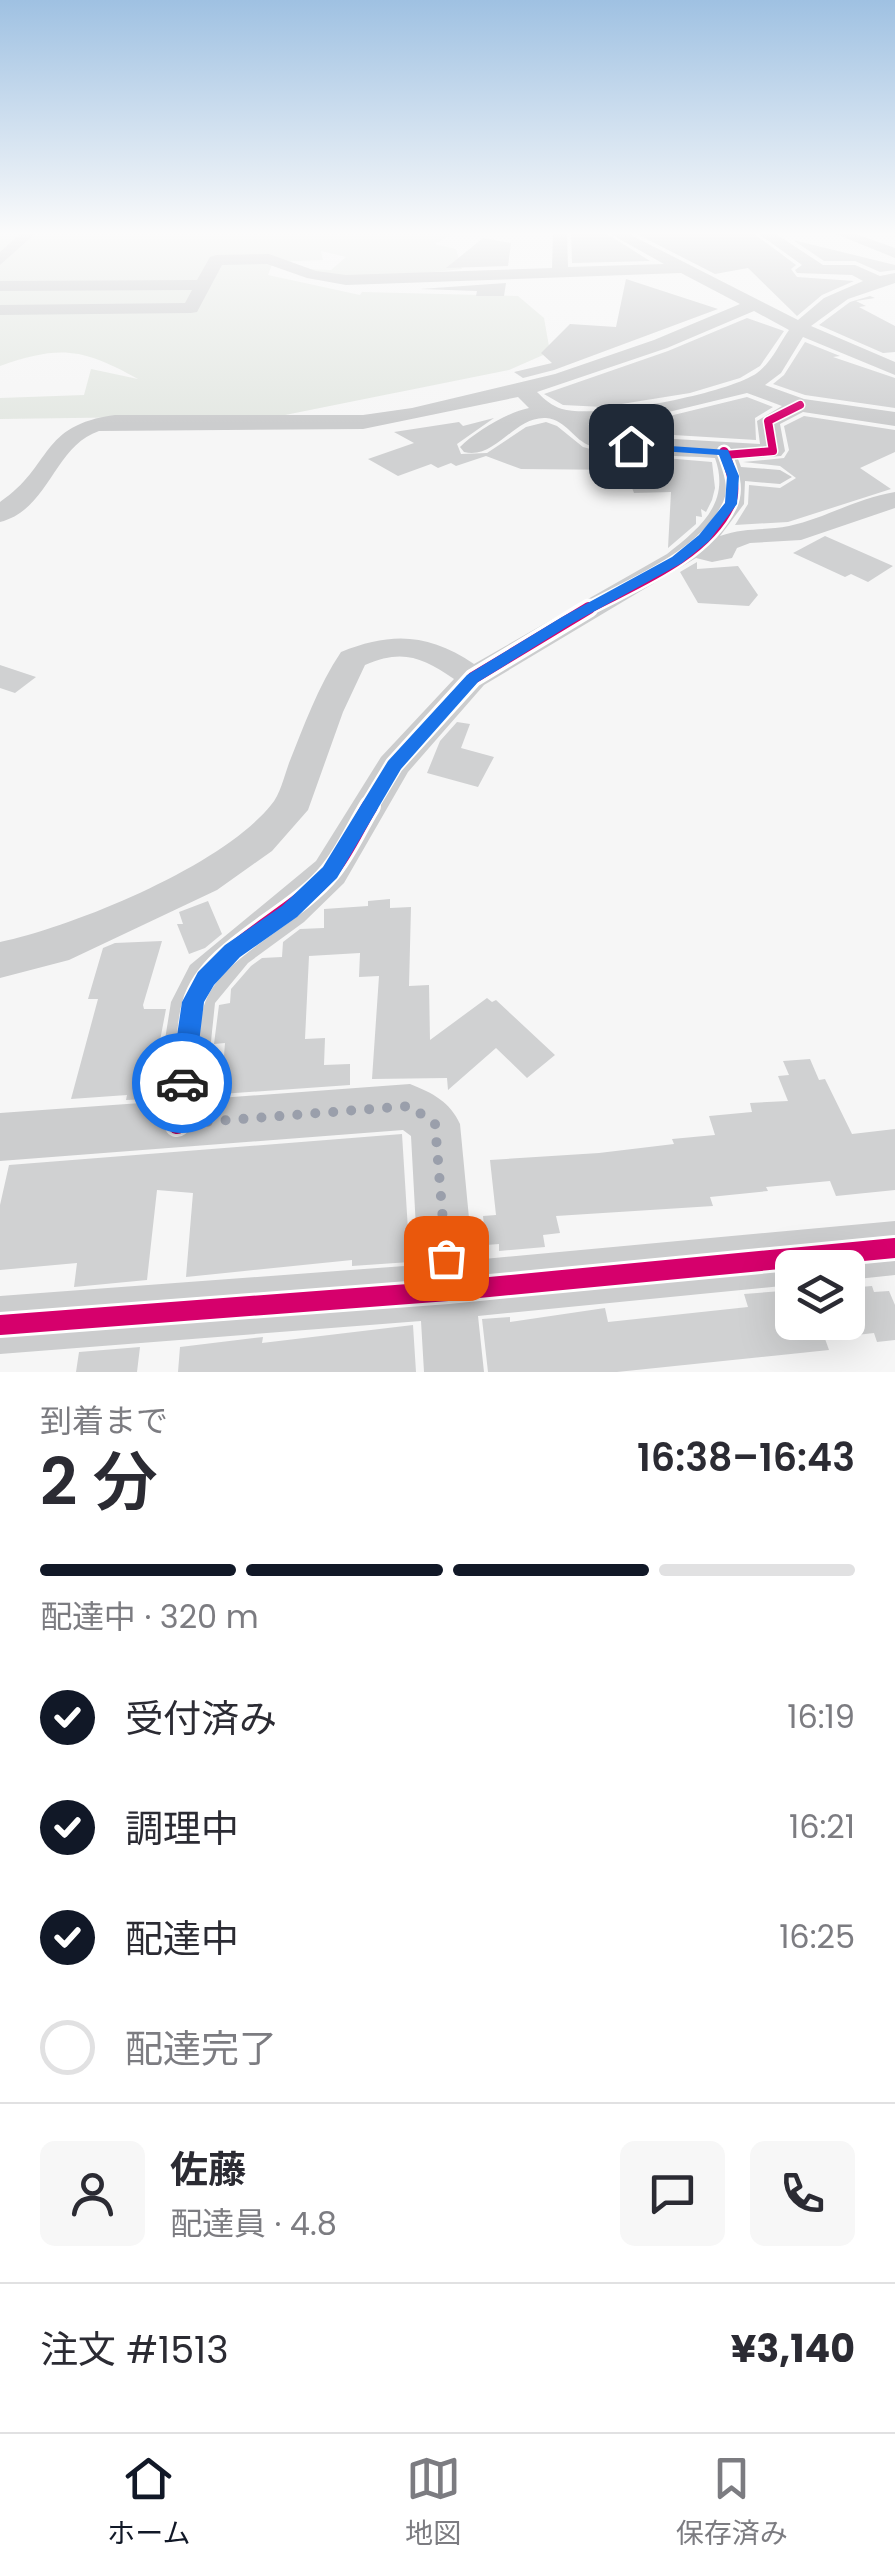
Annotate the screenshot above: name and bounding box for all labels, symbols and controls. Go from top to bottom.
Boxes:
pin [589,404,674,489]
icon: home [604,419,659,474]
courier [132,1033,232,1133]
icon: car [155,1056,210,1111]
pin [404,1216,489,1301]
icon: bag [419,1231,474,1286]
map controls [775,1250,865,1340]
button: layers [775,1250,865,1340]
text: 到着まで [40,1398,168,1443]
text: 16:38–16:43 [637,1431,855,1484]
text: 2 分 [40,1437,158,1528]
text: 配達中 · 320 m [40,1594,259,1639]
icon: check [40,1690,95,1745]
text: 受付済み [125,1692,277,1745]
text: 16:19 [787,1694,855,1739]
icon: check [40,1800,95,1855]
text: 調理中 [125,1802,239,1855]
text: 16:21 [789,1804,855,1849]
icon: check [40,1910,95,1965]
text: 配達中 [125,1912,239,1965]
text: 16:25 [779,1914,855,1959]
text: 配達完了 [125,2022,277,2075]
button: person [40,2141,145,2246]
button: chat [620,2141,725,2246]
button: phone [750,2141,855,2246]
text: 佐藤 [170,2143,246,2196]
text: 配達員 · 4.8 [170,2201,337,2246]
text: ¥3,140 [731,2322,855,2375]
text: 注文 #1513 [40,2323,229,2376]
tab: ホーム [107,2451,190,2555]
tab: 地図 [405,2451,461,2555]
tab: 保存済み [676,2451,788,2555]

